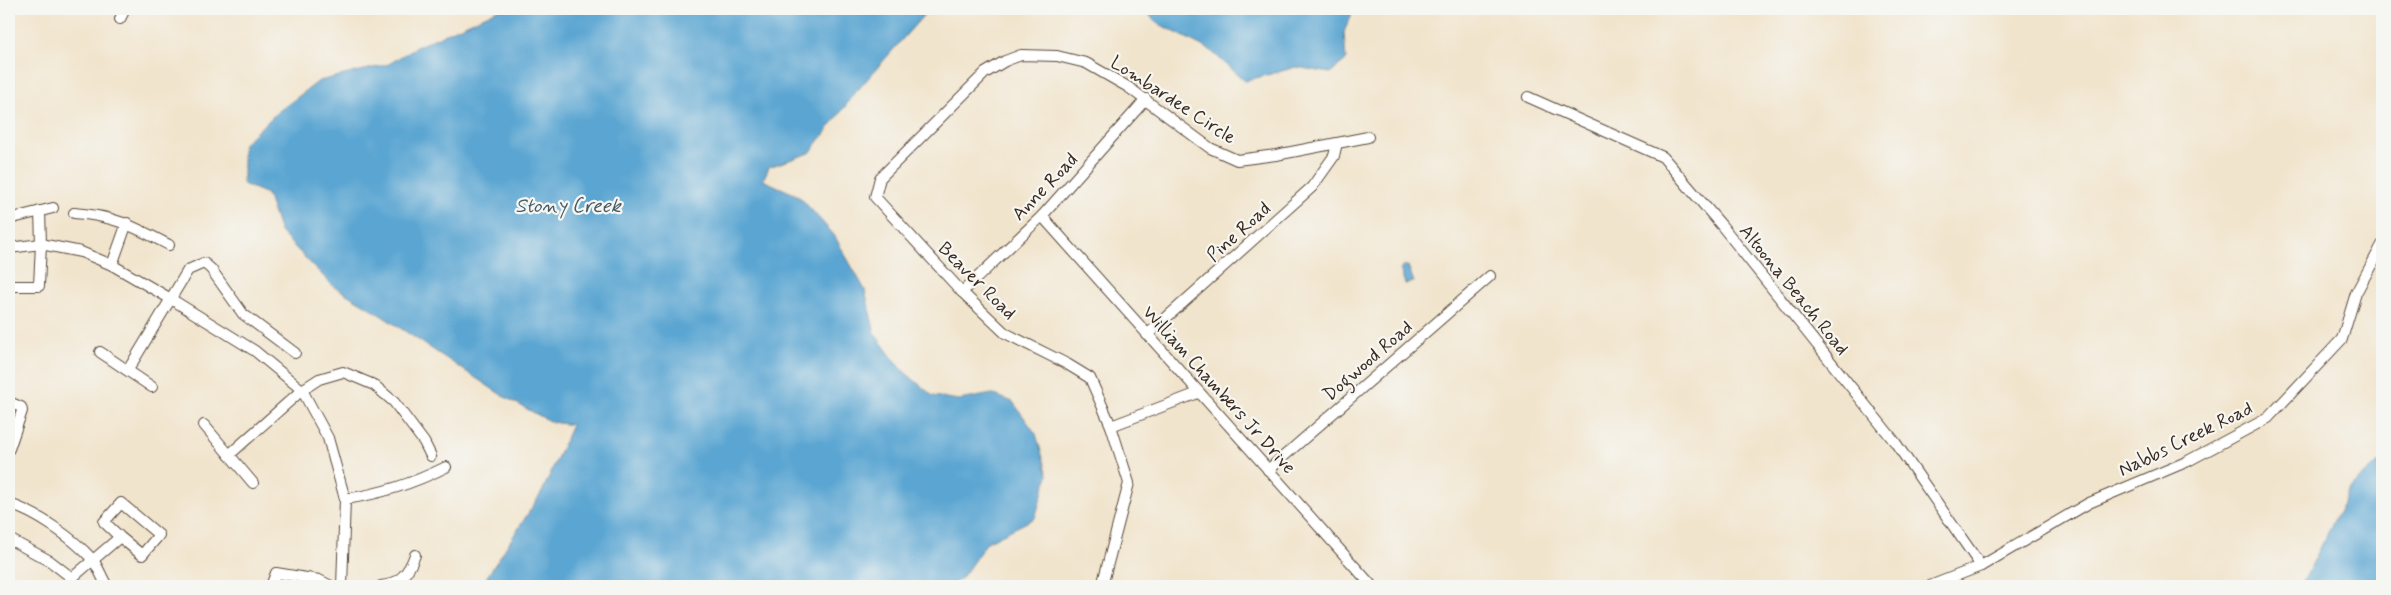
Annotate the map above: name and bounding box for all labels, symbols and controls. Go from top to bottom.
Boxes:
street label: Lombardee Circle [1105,50,1241,150]
street label: Anne Road [1006,148,1084,226]
water label: Stony Creek [515,193,623,220]
street label: Pine Road [1202,197,1276,268]
street label: Altoona Beach Road [1733,219,1854,361]
street label: Beaver Road [932,237,1021,326]
street label: William Chambers Jr Drive [1137,301,1301,479]
street label: Dogwood Road [1318,315,1420,409]
street label: Nabbs Creek Road [2114,396,2257,483]

